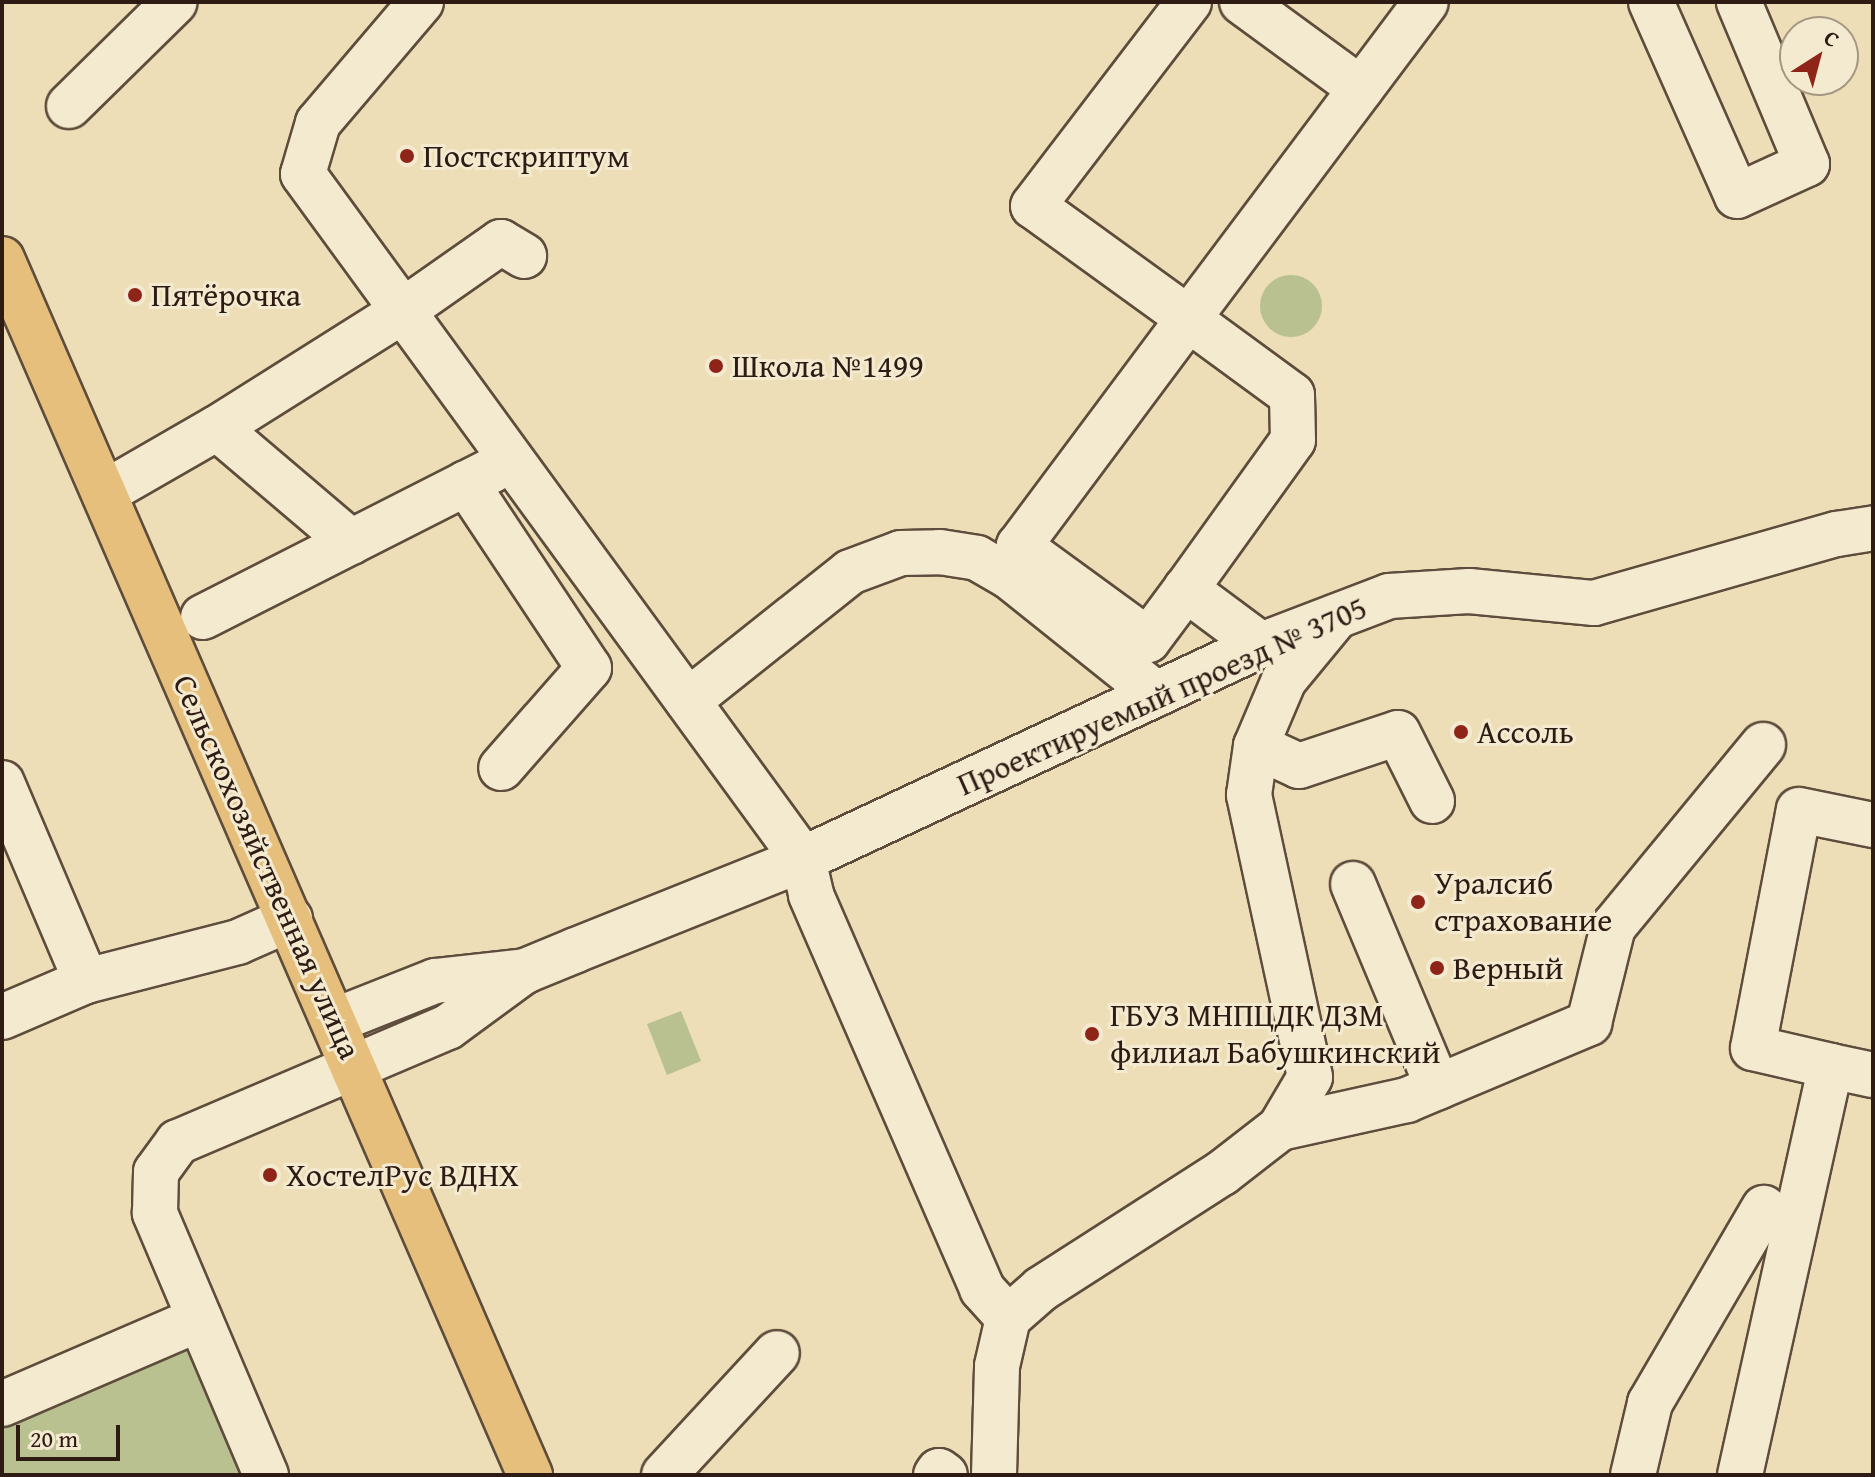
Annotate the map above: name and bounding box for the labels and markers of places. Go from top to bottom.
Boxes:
place label: Постскриптум [423,137,629,175]
marker: Постскриптум [398,147,416,165]
place label: Пятёрочка [151,276,301,314]
marker: Пятёрочка [126,286,144,304]
place label: Школа №1499 [732,347,924,385]
marker: Школа №1499 [707,357,725,375]
place label: Ассоль [1477,713,1574,751]
marker: Ассоль [1452,723,1470,741]
place label: Уралсиб страхование [1434,865,1612,940]
marker: Уралсиб страхование [1409,893,1427,911]
place label: Верный [1453,949,1563,987]
marker: Верный [1428,959,1446,977]
place label: ГБУЗ МНПЦДК ДЗМ филиал Бабушкинский [1110,997,1441,1072]
marker: ГБУЗ МНПЦДК ДЗМ филиал Бабушкинский [1081,1023,1103,1045]
place label: ХостелРус ВДНХ [286,1156,519,1194]
marker: ХостелРус ВДНХ [261,1166,279,1184]

